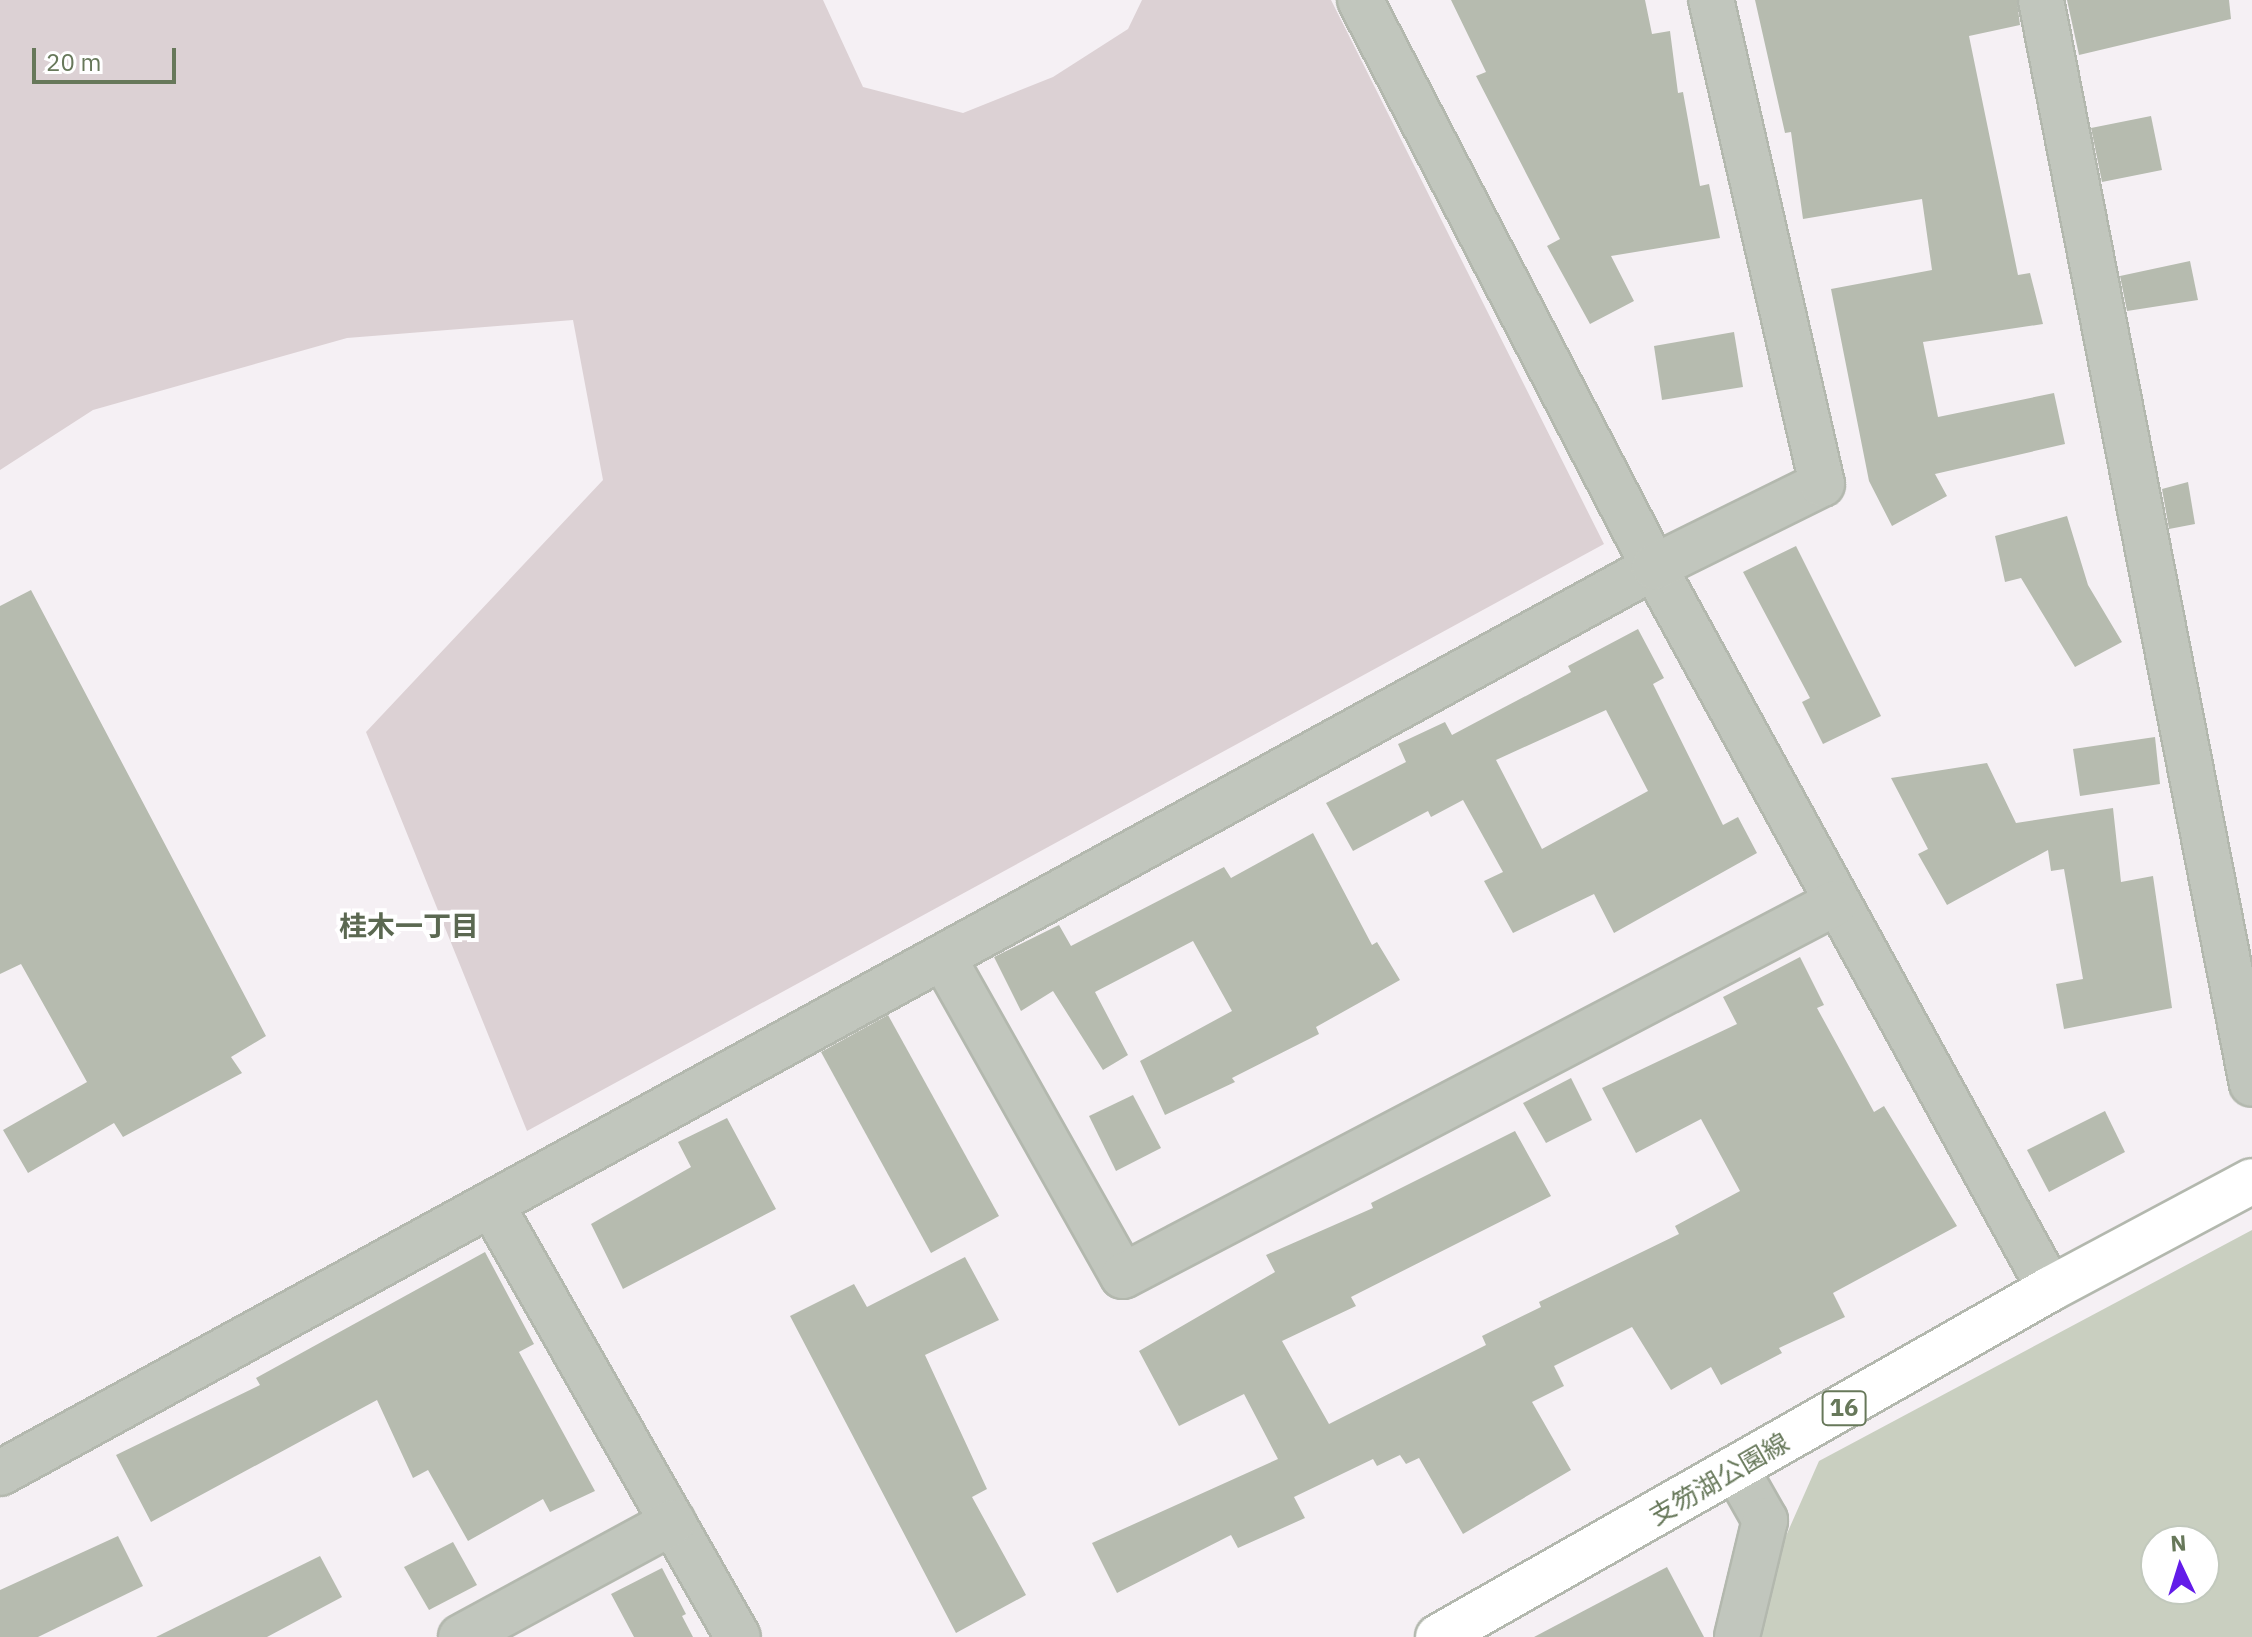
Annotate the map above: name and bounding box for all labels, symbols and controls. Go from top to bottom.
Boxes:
scale bar [36,32,180,82]
text: 20 m [46,46,101,78]
district label: 桂木一丁目 [339,909,479,943]
road number: 16 [1820,1388,1868,1428]
street label: 支笏湖公園線 [1644,1426,1794,1532]
north arrow [2140,1525,2220,1605]
text: N [2169,1528,2187,1558]

